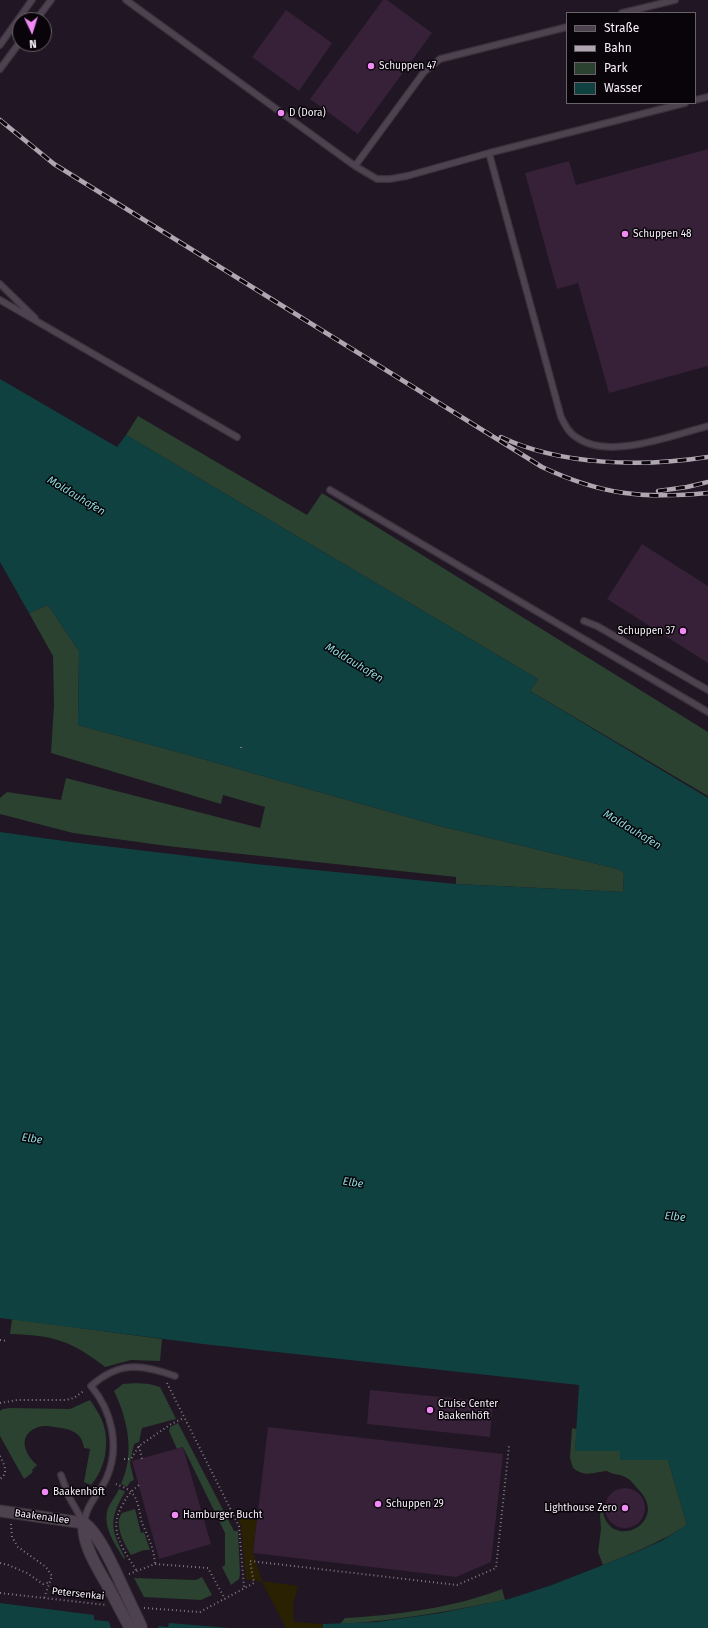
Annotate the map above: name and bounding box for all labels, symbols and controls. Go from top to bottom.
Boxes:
north arrow [12,12,52,52]
legend [566,12,696,104]
text: Straße [604,21,639,35]
text: N [29,37,37,50]
text: Bahn [604,41,632,55]
place label: Schuppen 47 [379,60,436,72]
marker: Schuppen 47 [366,61,376,71]
text: Park [604,61,628,75]
text: Wasser [604,81,642,95]
place label: D (Dora) [289,107,326,119]
marker: D (Dora) [276,108,286,118]
place label: Schuppen 48 [633,228,692,240]
marker: Schuppen 48 [620,229,630,239]
water label: Moldauhafen [45,474,107,518]
place label: Schuppen 37 [618,625,675,637]
marker: Schuppen 37 [678,626,688,636]
water label: Moldauhafen [323,641,385,685]
water label: Moldauhafen [601,808,663,852]
water label: Elbe [21,1131,43,1147]
water label: Elbe [342,1175,364,1191]
water label: Elbe [664,1209,686,1225]
place label: Cruise Center Baakenhöft [438,1398,498,1422]
marker: Cruise Center Baakenhöft [425,1405,435,1415]
place label: Baakenhöft [53,1486,105,1498]
marker: Baakenhöft [40,1487,50,1497]
place label: Schuppen 29 [386,1498,444,1510]
marker: Schuppen 29 [373,1499,383,1509]
place label: Lighthouse Zero [544,1502,617,1514]
marker: Lighthouse Zero [620,1503,630,1513]
street label: Baakenallee [14,1507,70,1527]
place label: Hamburger Bucht [183,1509,262,1521]
marker: Hamburger Bucht [170,1510,180,1520]
street label: Petersenkai [51,1585,105,1603]

